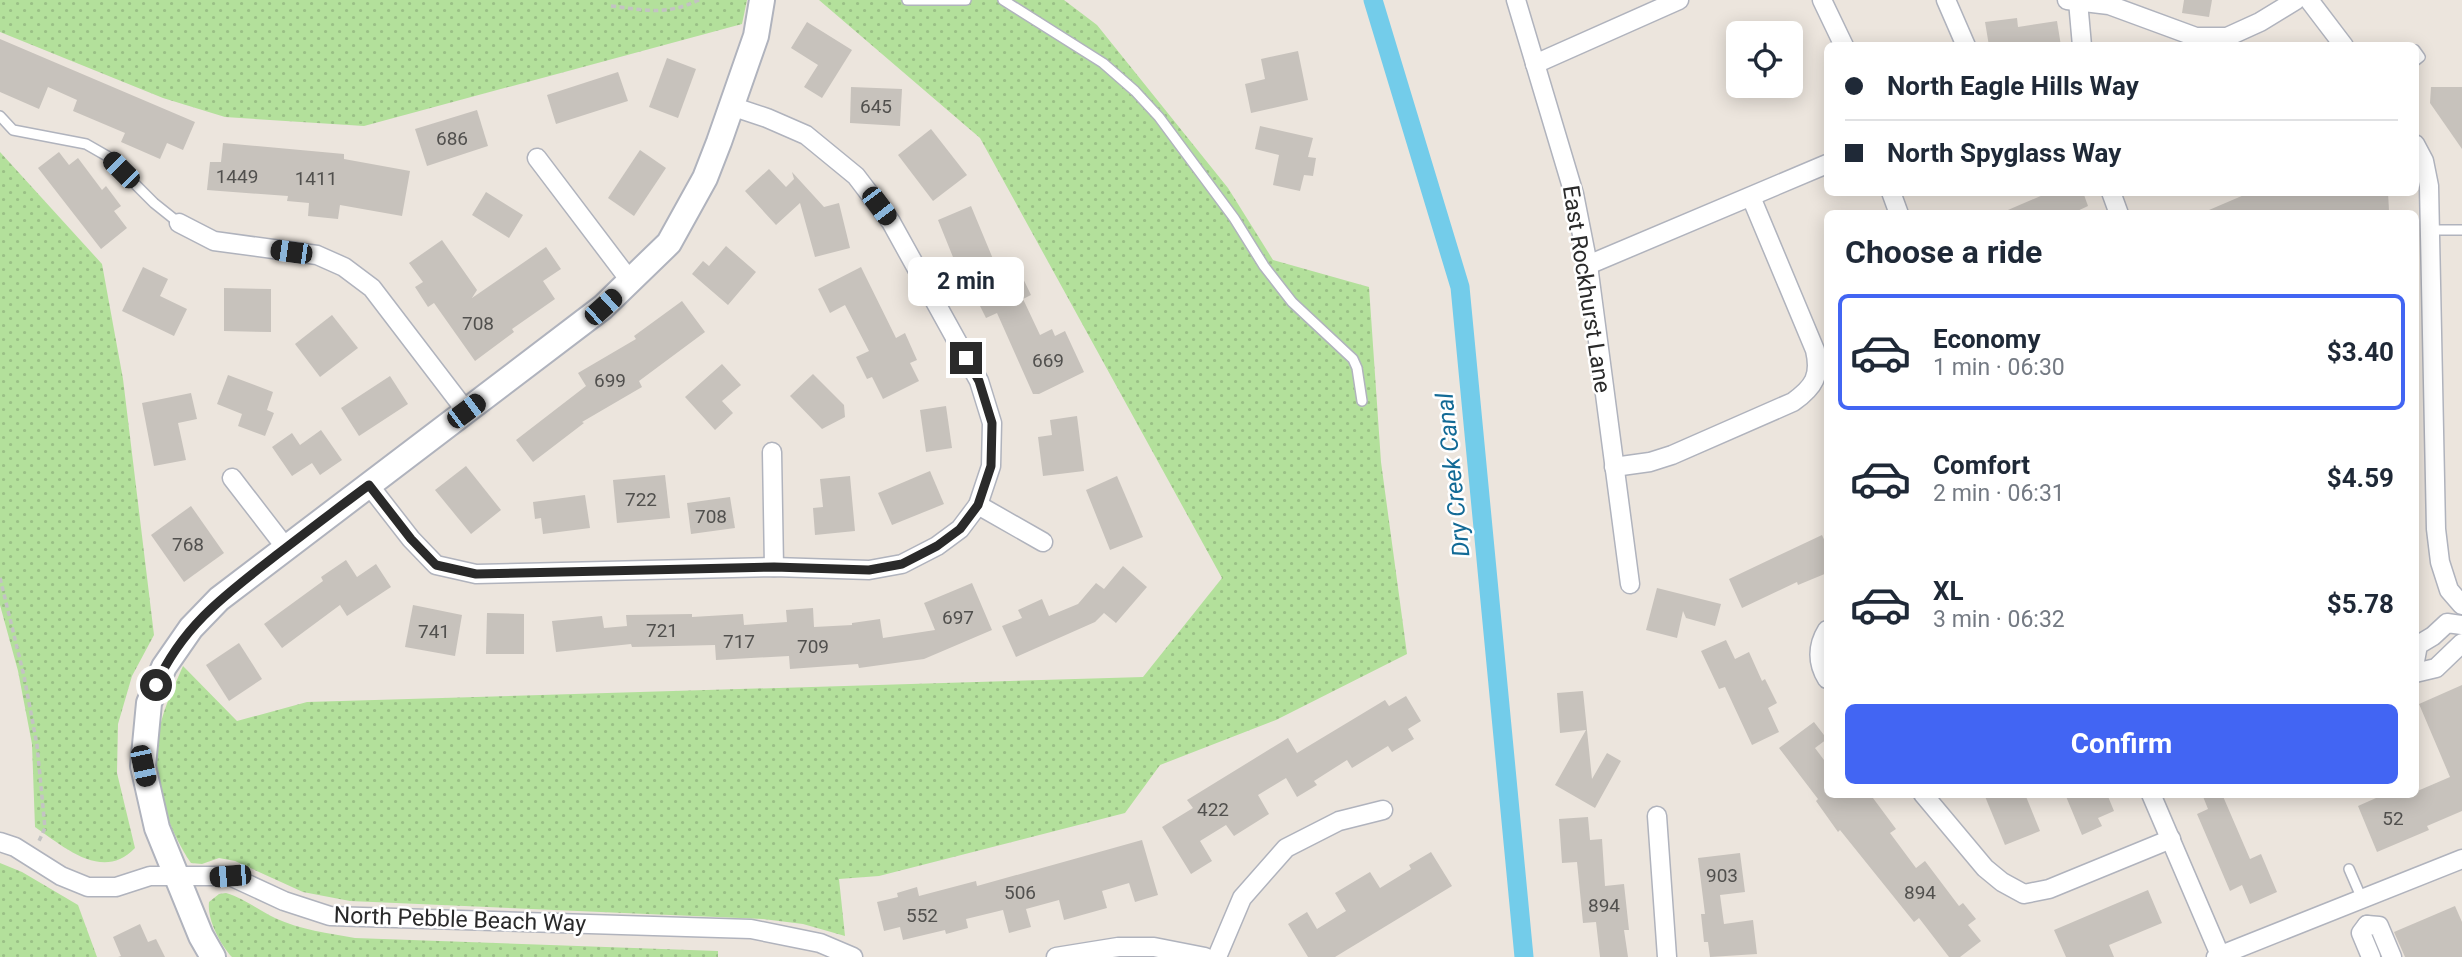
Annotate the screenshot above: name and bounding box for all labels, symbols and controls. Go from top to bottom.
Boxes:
map controls [1726,21,1803,98]
button: locate [1726,21,1803,98]
text: North Eagle Hills Way [1887,71,2139,101]
house number: 645 [860,95,892,118]
house number: 686 [436,127,468,150]
text: North Spyglass Way [1887,138,2121,168]
car [99,148,144,192]
house number: 1449 [216,165,258,188]
house number: 1411 [295,167,337,190]
car [858,183,901,229]
street label: East Rockhurst Lane [1557,183,1616,395]
text: Choose a ride [1845,233,2042,271]
car [269,239,314,265]
callout: 2 min [908,256,1024,306]
text: 2 min [937,268,995,295]
car [581,285,626,329]
house number: 708 [462,312,494,335]
icon: car [1849,321,1912,384]
text: Economy [1933,324,2040,354]
text: $3.40 [2327,337,2394,367]
route end [950,342,982,374]
house number: 669 [1032,349,1064,372]
text: 1 min · 06:30 [1933,354,2065,381]
house number: 699 [594,369,626,392]
car [443,390,490,432]
water label: Dry Creek Canal [1430,391,1476,558]
icon: car [1849,447,1912,510]
text: Comfort [1933,450,2030,480]
text: $4.59 [2327,463,2394,493]
text: 2 min · 06:31 [1933,480,2065,507]
house number: 722 [625,488,657,511]
house number: 708 [695,505,727,528]
house number: 768 [172,533,204,556]
icon: car [1849,573,1912,636]
text: XL [1933,576,1964,606]
text: $5.78 [2327,589,2394,619]
house number: 697 [942,606,974,629]
text: 3 min · 06:32 [1933,606,2065,633]
house number: 721 [646,619,678,642]
house number: 741 [418,620,450,643]
house number: 717 [723,630,755,653]
house number: 709 [797,635,829,658]
route start [140,669,172,701]
button: Confirm [1845,704,2398,784]
car [129,743,158,789]
house number: 422 [1197,798,1229,821]
house number: 52 [2382,807,2404,830]
car [209,864,252,888]
house number: 903 [1706,864,1738,887]
house number: 506 [1004,881,1036,904]
house number: 894 [1904,881,1936,904]
house number: 894 [1588,894,1620,917]
street label: North Pebble Beach Way [333,902,587,937]
house number: 552 [906,904,938,927]

